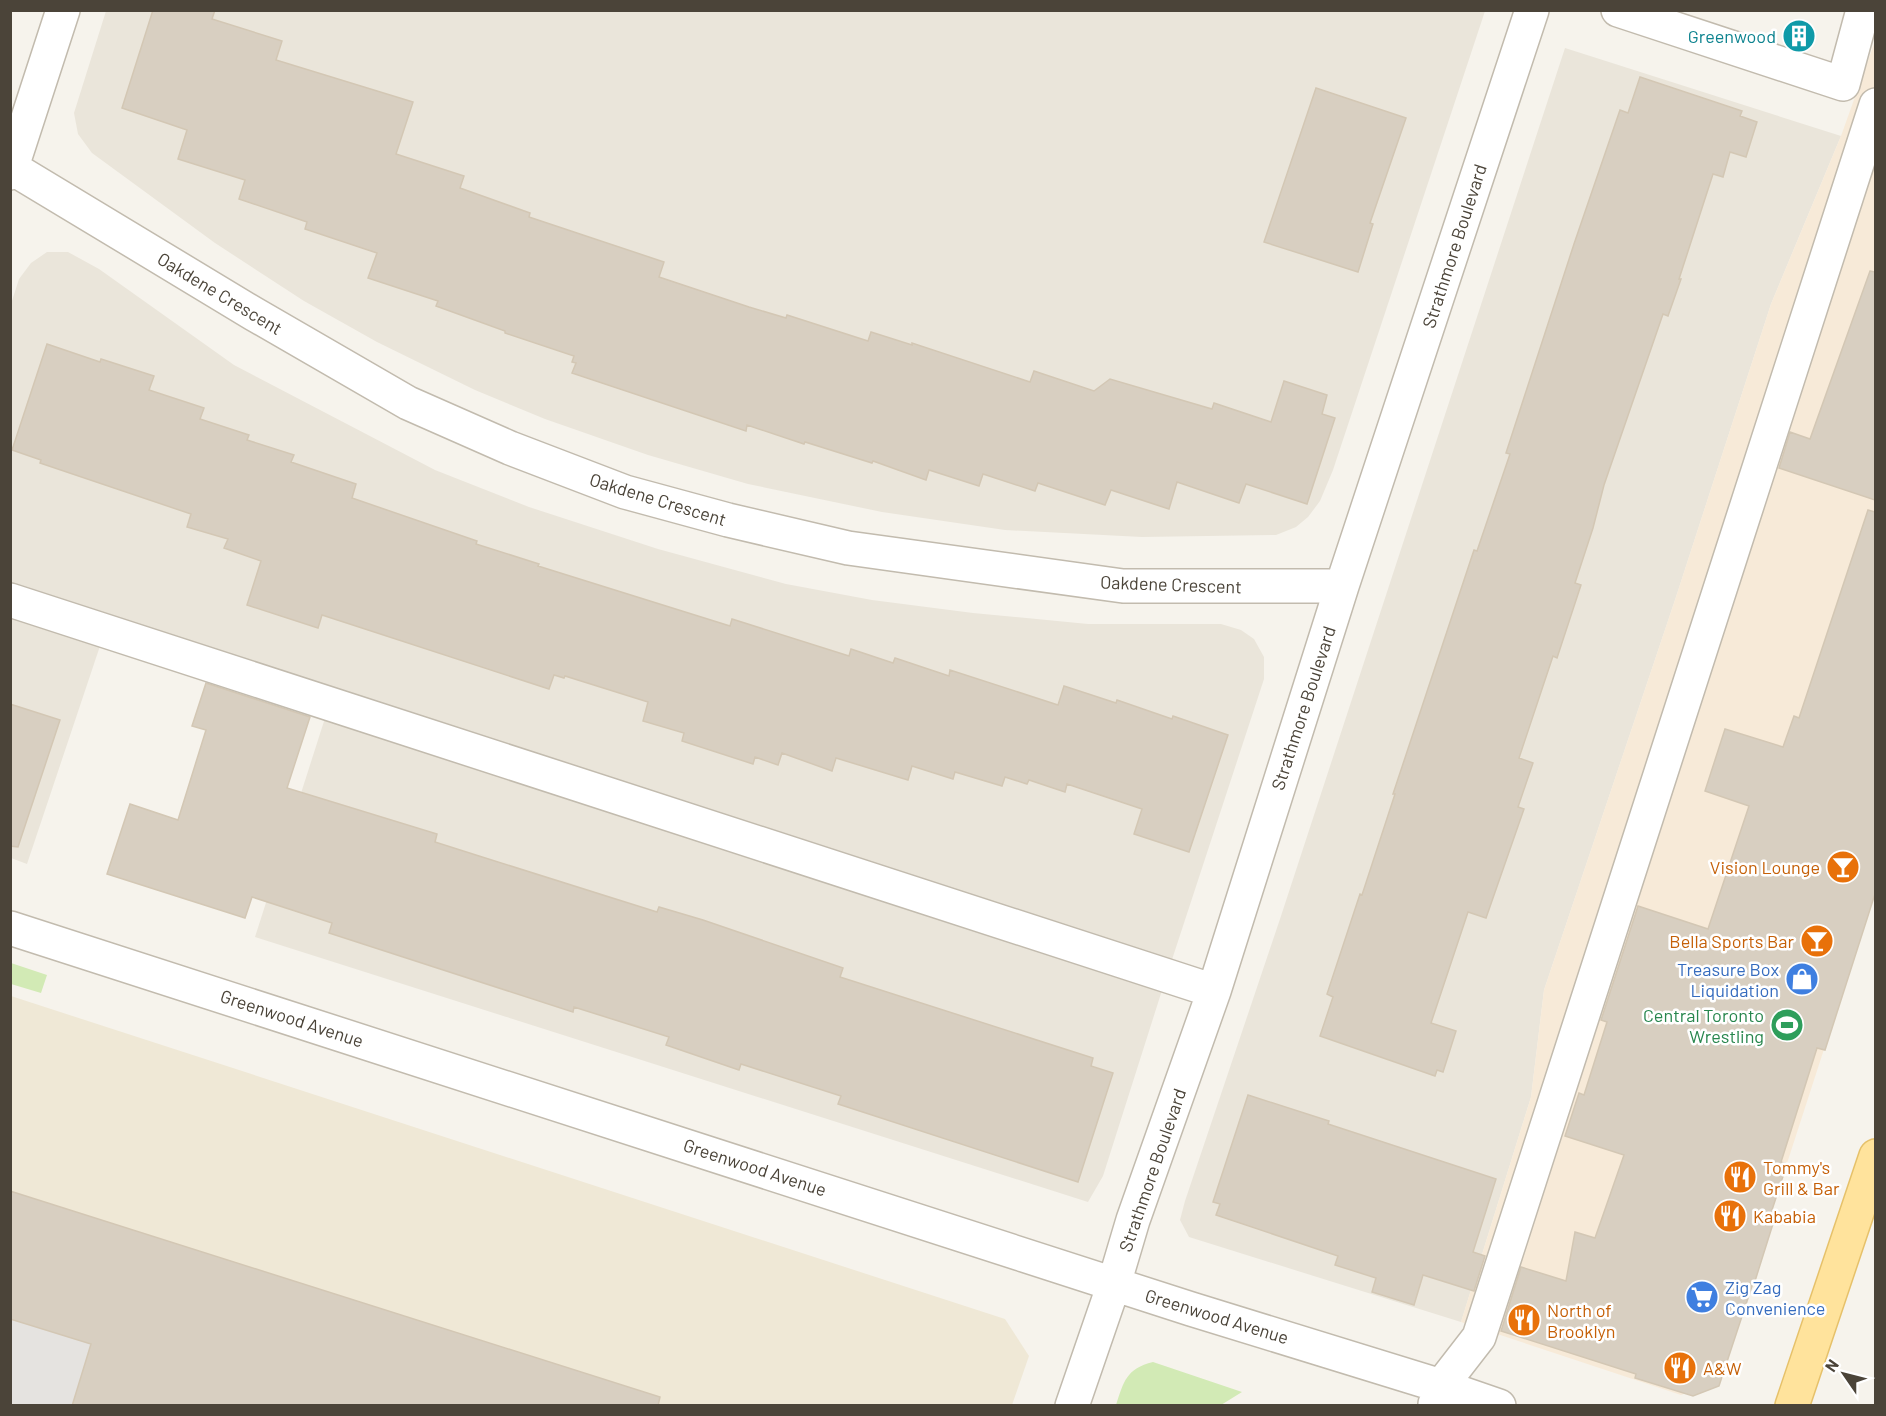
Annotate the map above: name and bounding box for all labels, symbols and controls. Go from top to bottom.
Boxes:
building icon: Greenwood [1781,18,1817,54]
place label: Greenwood [1688,25,1776,47]
street label: Strathmore Boulevard [1417,161,1491,331]
street label: Oakdene Crescent [154,247,286,339]
street label: Oakdene Crescent [587,468,729,530]
street label: Oakdene Crescent [1100,571,1242,597]
street label: Strathmore Boulevard [1266,623,1340,793]
bar icon: Vision Lounge [1825,849,1861,885]
place label: Vision Lounge [1710,856,1820,878]
bar icon: Bella Sports Bar [1799,923,1835,959]
place label: Bella Sports Bar [1669,930,1794,952]
place label: Treasure Box Liquidation [1677,958,1779,1001]
shop icon: Treasure Box Liquidation [1784,961,1820,997]
street label: Greenwood Avenue [218,984,366,1052]
place label: Central Toronto Wrestling [1643,1004,1764,1047]
sports icon: Central Toronto Wrestling [1769,1007,1805,1043]
street label: Strathmore Boulevard [1114,1085,1190,1255]
street label: Greenwood Avenue [681,1133,829,1201]
place label: Tommy's Grill & Bar [1763,1156,1840,1199]
restaurant icon: Tommy's Grill & Bar [1722,1159,1758,1195]
restaurant icon: Kababia [1712,1198,1748,1234]
place label: Kababia [1753,1205,1816,1227]
place label: Zig Zag Convenience [1725,1276,1825,1319]
supermarket icon: Zig Zag Convenience [1684,1279,1720,1315]
street label: Greenwood Avenue [1142,1284,1292,1348]
place label: North of Brooklyn [1547,1299,1616,1342]
restaurant icon: North of Brooklyn [1506,1302,1542,1338]
north arrow [1814,1344,1874,1404]
restaurant icon: A&W [1662,1350,1698,1386]
text: N [1820,1355,1842,1375]
place label: A&W [1703,1357,1742,1379]

